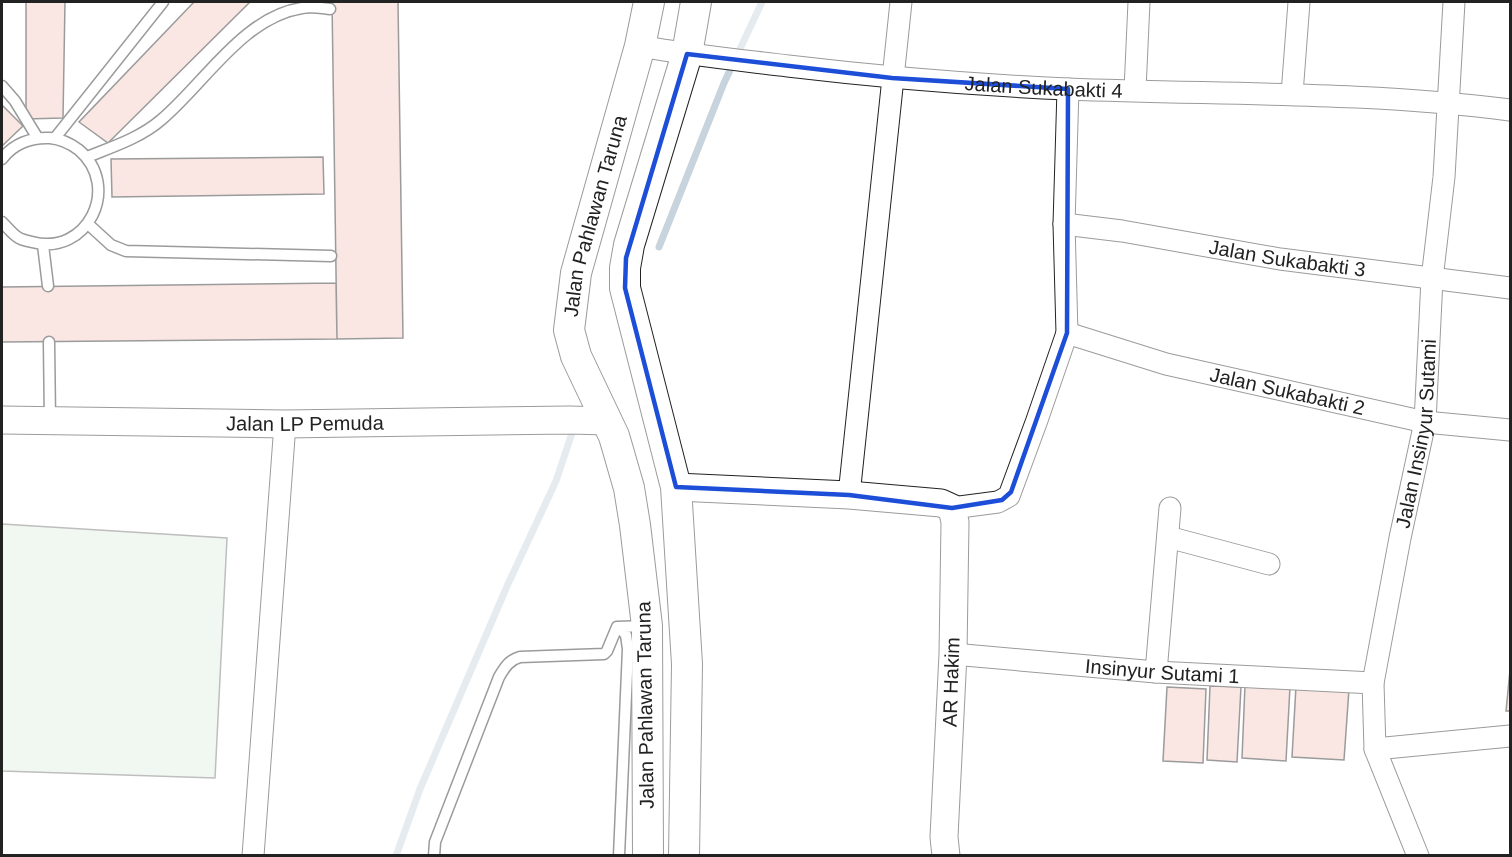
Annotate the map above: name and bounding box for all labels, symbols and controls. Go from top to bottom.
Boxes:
street label: Jalan Sukabakti 4 [964,72,1123,102]
street label: Jalan Pahlawan Taruna [560,112,631,318]
street label: Jalan Sukabakti 3 [1207,236,1367,281]
street label: Jalan Insinyur Sutami [1391,338,1440,530]
street label: Jalan Sukabakti 2 [1208,363,1367,419]
street label: Jalan LP Pemuda [226,412,385,435]
street label: Jalan Pahlawan Taruna [632,600,658,809]
street label: AR Hakim [938,637,964,727]
street label: Insinyur Sutami 1 [1084,655,1240,687]

